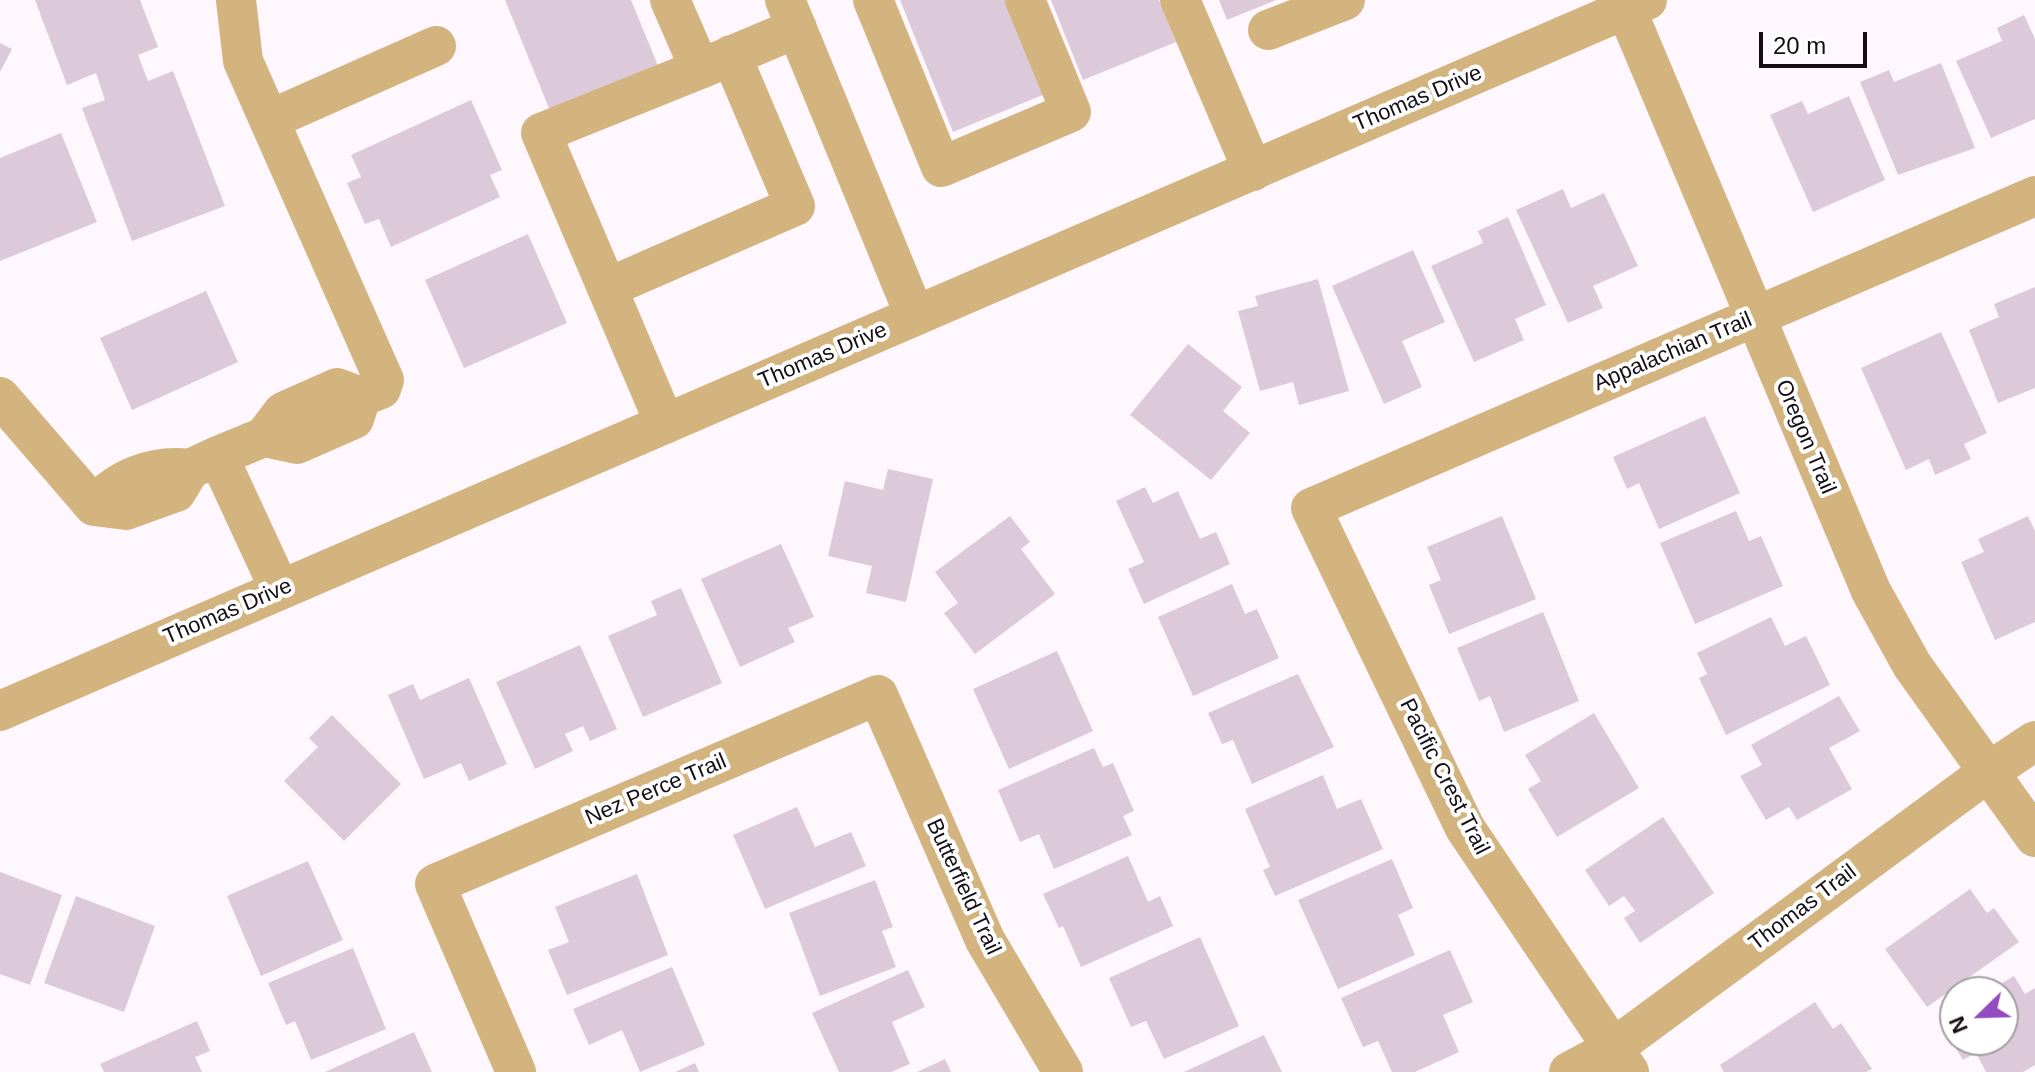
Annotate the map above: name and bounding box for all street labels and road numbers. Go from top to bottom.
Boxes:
street label: Thomas Drive [1350,60,1486,138]
street label: Appalachian Trail [1590,307,1756,397]
street label: Thomas Drive [755,317,891,395]
street label: Oregon Trail [1769,376,1841,498]
street label: Thomas Drive [160,573,296,651]
street label: Pacific Crest Trail [1393,695,1495,859]
street label: Nez Perce Trail [581,748,731,832]
street label: Butterfield Trail [920,815,1006,959]
street label: Thomas Trail [1744,859,1862,957]

